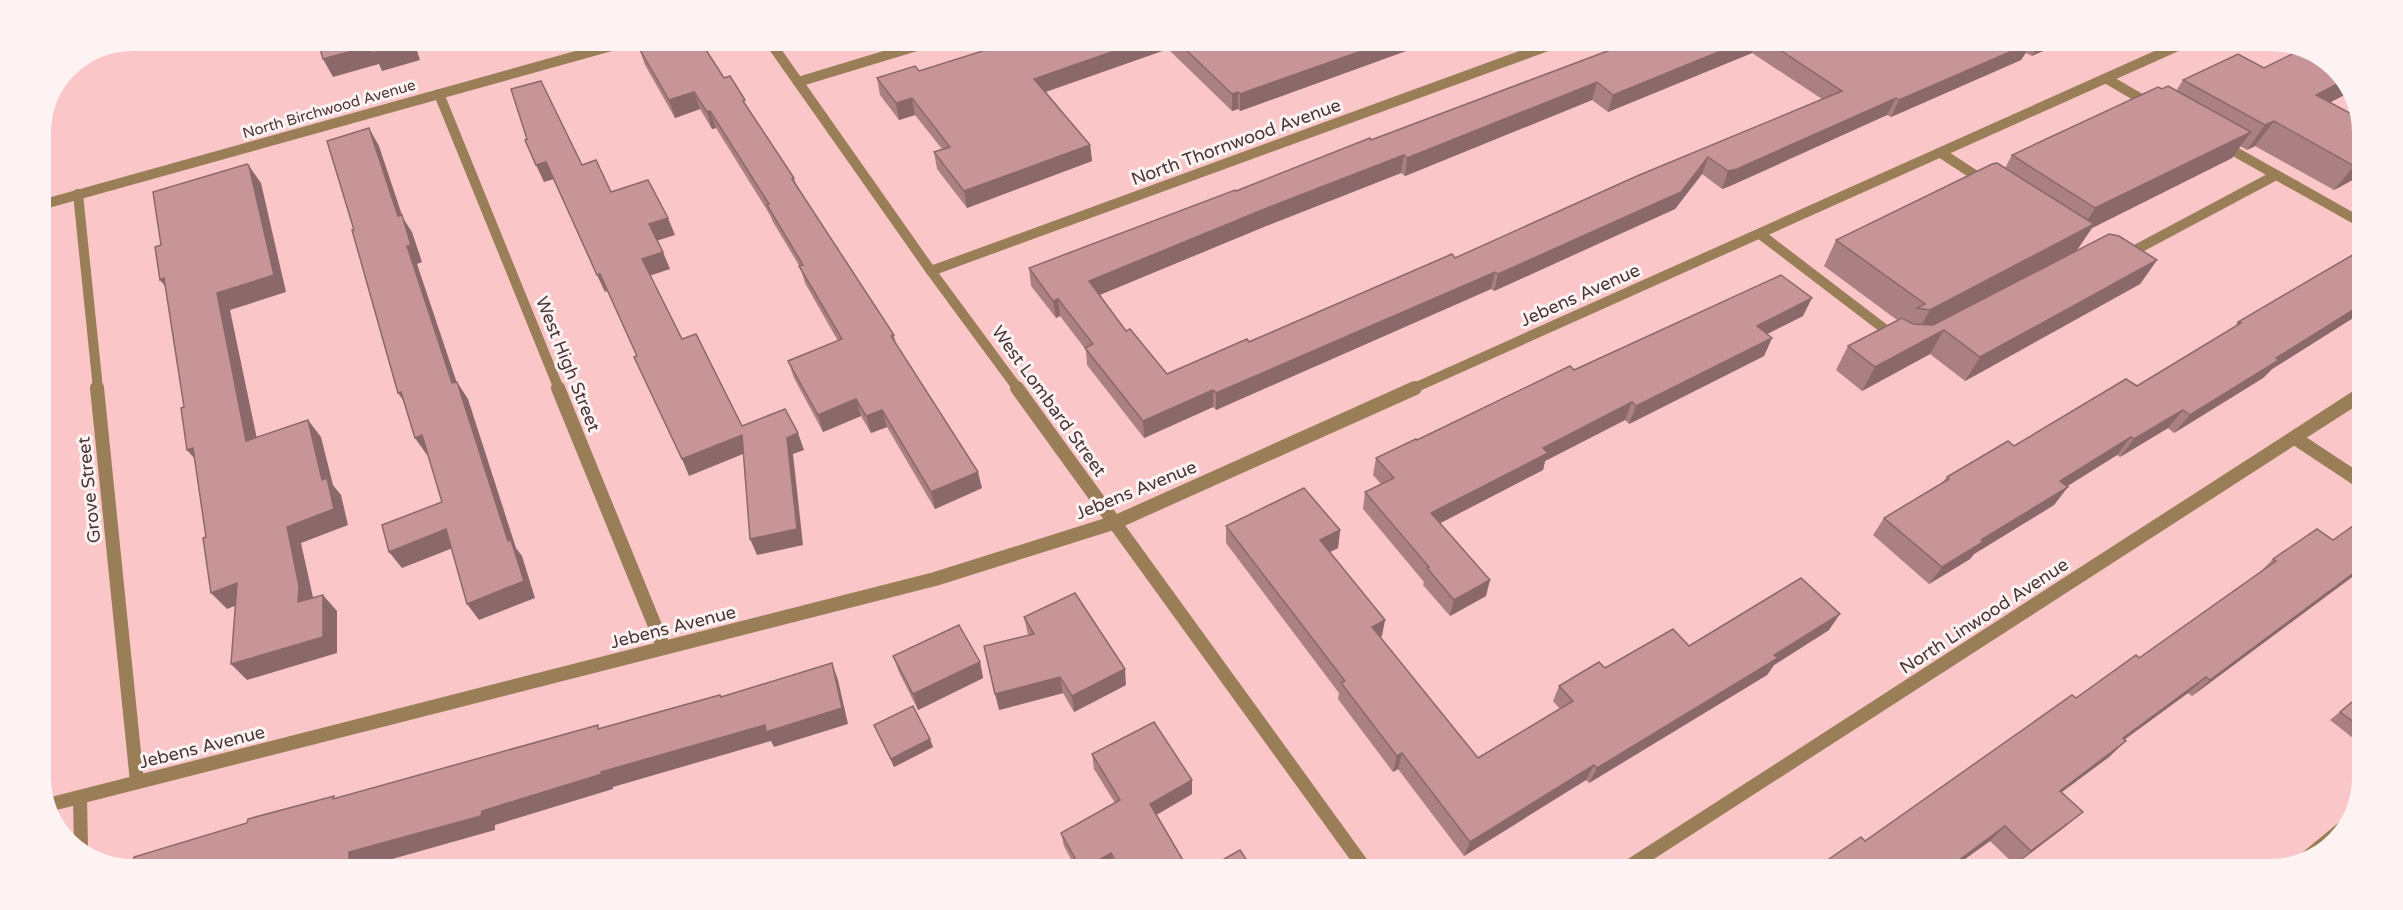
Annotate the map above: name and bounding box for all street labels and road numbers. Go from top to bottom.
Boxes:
street label: North Birchwood Avenue [240,76,418,142]
street label: North Thornwood Avenue [1128,94,1344,190]
street label: Jebens Avenue [1517,259,1643,331]
street label: West High Street [531,293,605,435]
street label: West Lombard Street [987,321,1111,481]
street label: Grove Street [72,436,106,544]
street label: Jebens Avenue [1072,456,1200,524]
street label: North Linwood Avenue [1896,553,2072,679]
street label: Jebens Avenue [608,601,738,653]
street label: Jebens Avenue [137,721,267,773]

